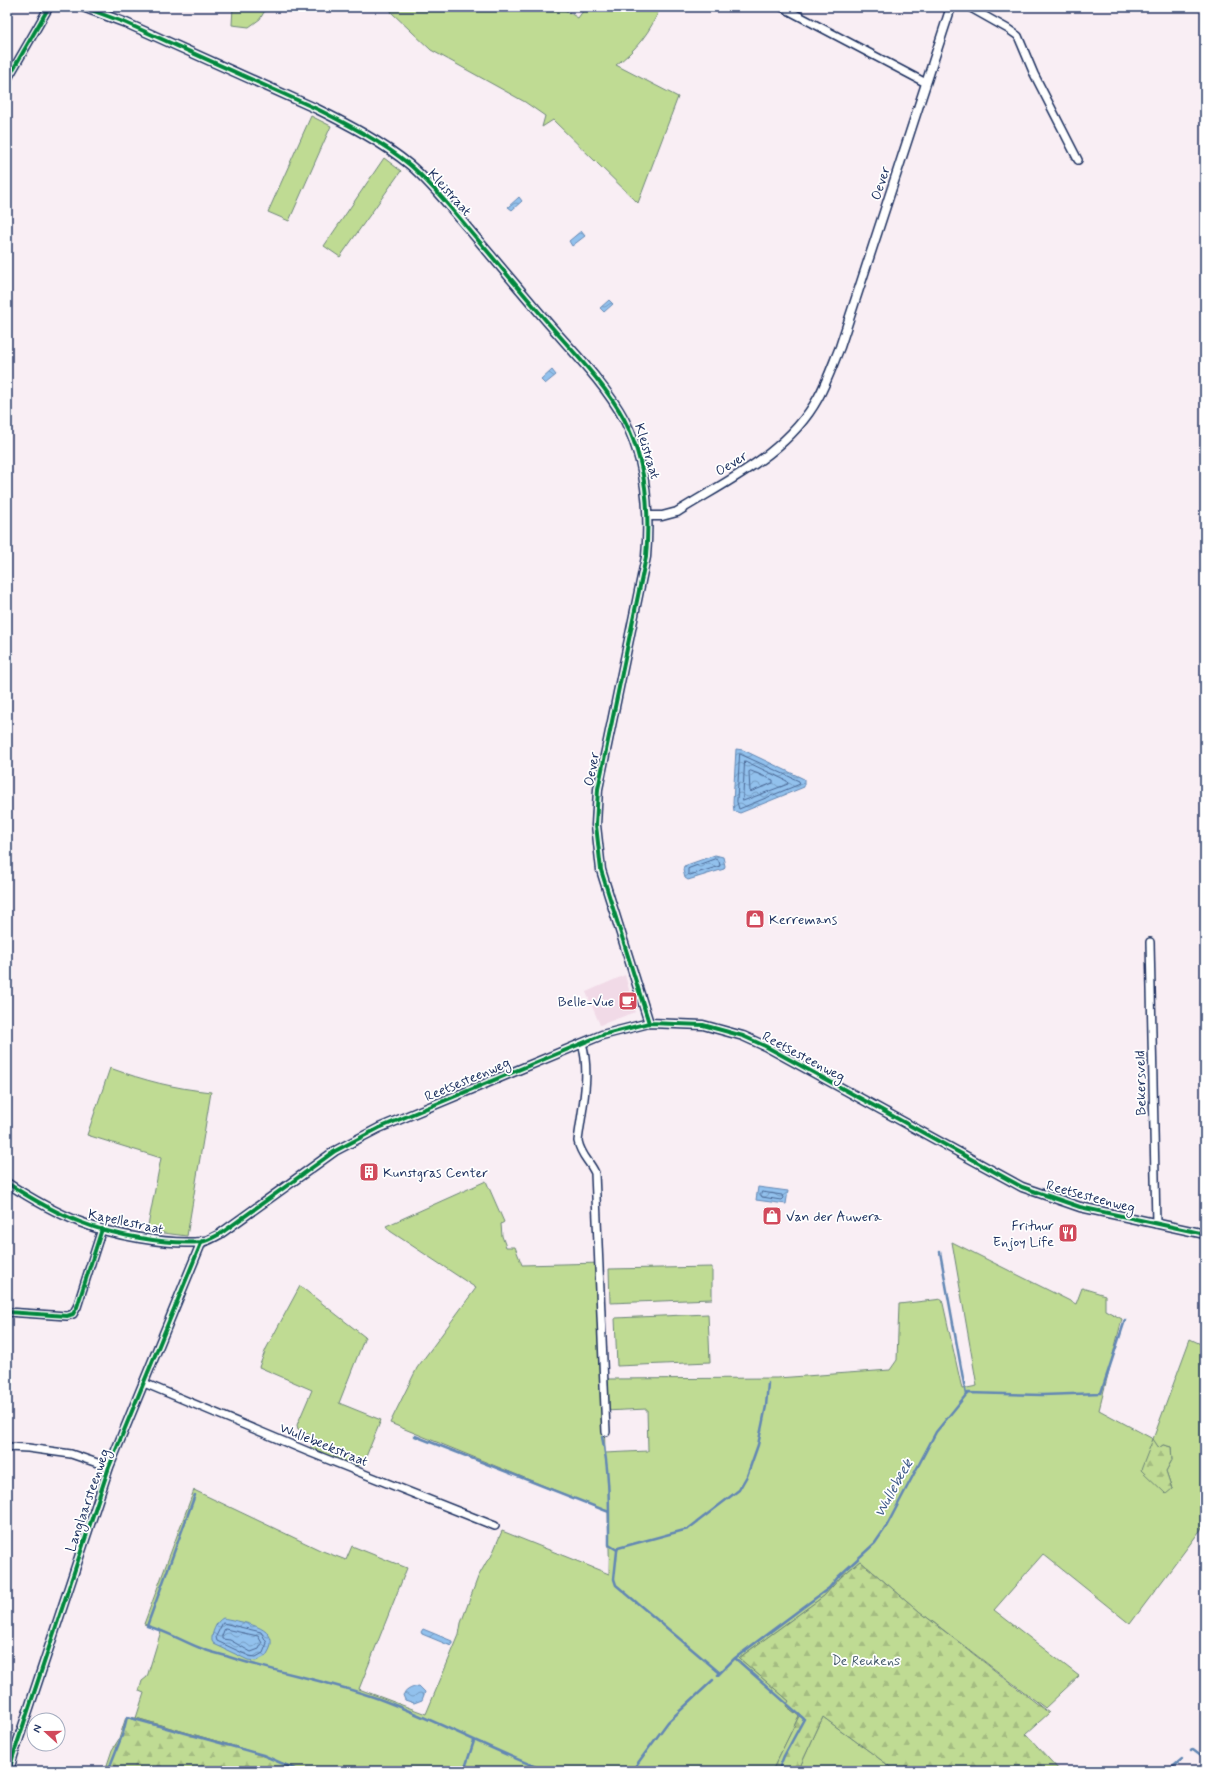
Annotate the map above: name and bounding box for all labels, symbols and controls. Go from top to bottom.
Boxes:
street label: Oever [867,164,895,202]
street label: Kleistraat [423,165,475,220]
street label: Kleistraat [630,421,664,481]
street label: Oever [712,447,751,481]
street label: Oever [580,750,604,788]
shop icon: Kerremans [744,908,766,930]
place label: Kerremans [769,911,838,929]
cafe icon: Belle-Vue [617,990,639,1012]
place label: Belle-Vue [558,993,614,1011]
street label: Reetsesteenweg [759,1028,848,1087]
street label: Bekersveld [1131,1050,1151,1116]
street label: Reetsesteenweg [422,1054,513,1107]
building icon: Kunstgras Center [358,1161,380,1183]
place label: Kunstgras Center [383,1164,488,1182]
street label: Reetsesteenweg [1044,1176,1137,1218]
street label: Kapellestraat [86,1205,165,1239]
shop icon: Van der Auwera [761,1205,783,1227]
place label: Van der Auwera [786,1208,882,1226]
place label: Frituur Enjoy Life [993,1217,1054,1251]
restaurant icon: Frituur Enjoy Life [1057,1222,1079,1244]
street label: Wullebeekstraat [277,1419,370,1471]
street label: Langlaarsteenweg [62,1446,115,1555]
water label: Wullebeek [870,1455,919,1521]
park label: De Reukens [832,1652,900,1670]
north arrow [26,1712,66,1752]
text: N [30,1723,45,1735]

